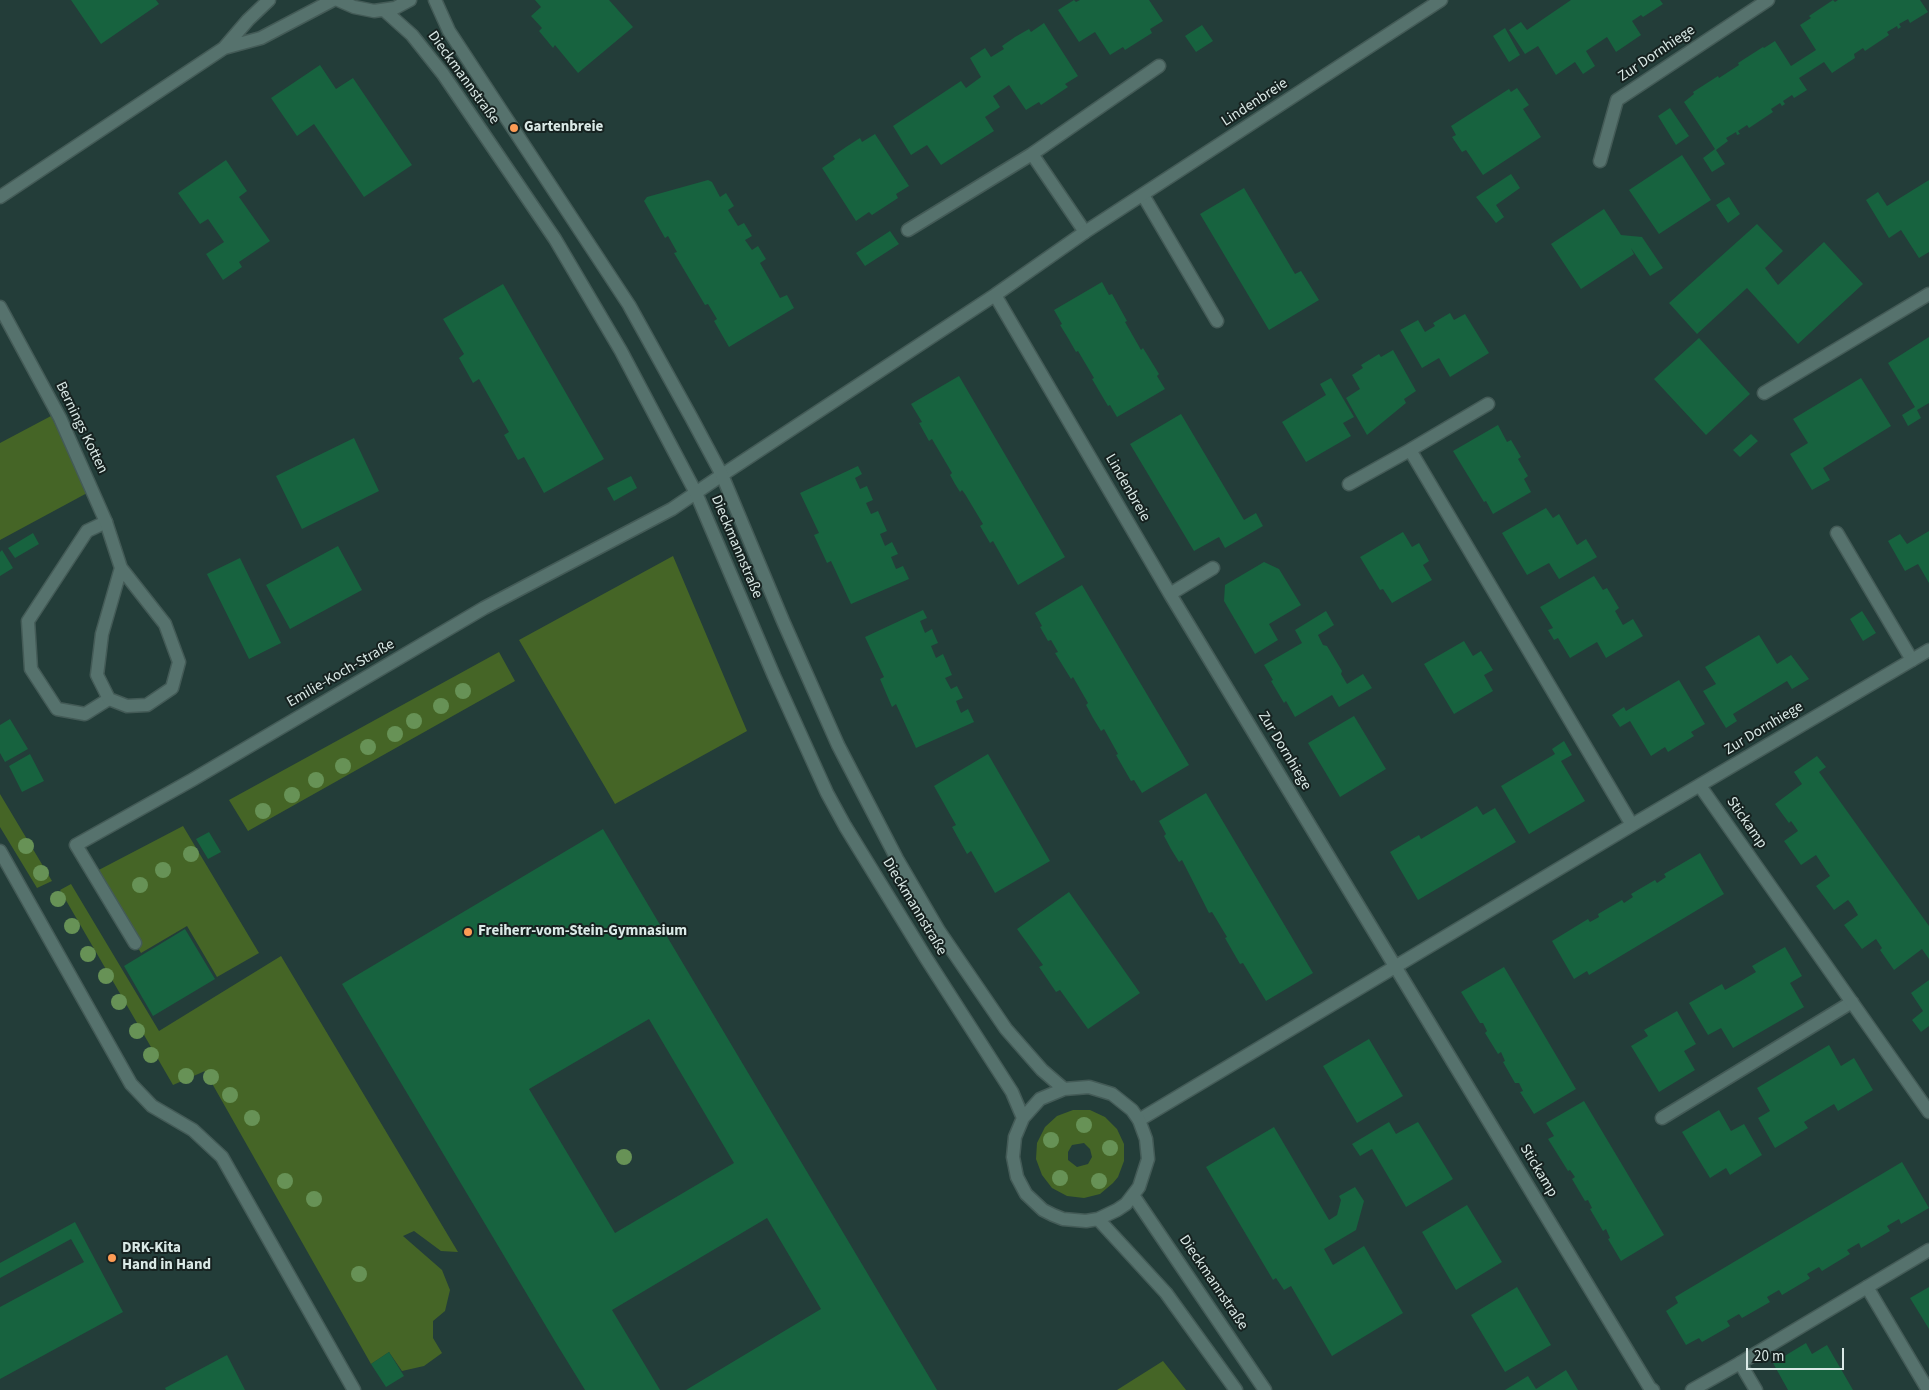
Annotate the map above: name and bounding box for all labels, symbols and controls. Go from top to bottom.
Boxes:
street label: Zur Dornhiege [1615,22,1699,86]
street label: Dieckmannstraße [423,28,503,128]
street label: Lindenbreie [1219,75,1291,131]
place label: Gartenbreie [524,119,603,137]
marker: Gartenbreie [508,122,520,134]
street label: Bernings Kotten [51,379,111,477]
street label: Lindenbreie [1100,451,1154,525]
street label: Dieckmannstraße [706,493,766,601]
street label: Emilie-Koch-Straße [284,636,398,712]
street label: Zur Dornhiege [1721,698,1807,760]
street label: Zur Dornhiege [1253,708,1315,794]
street label: Stickamp [1722,794,1770,852]
street label: Dieckmannstraße [878,855,950,959]
place label: Freiherr-vom-Stein-Gymnasium [478,923,687,941]
marker: Freiherr-vom-Stein-Gymnasium [462,926,474,938]
street label: Stickamp [1515,1141,1561,1201]
street label: Dieckmannstraße [1175,1232,1251,1334]
place label: DRK-Kita Hand in Hand [122,1240,211,1275]
marker: DRK-Kita Hand in Hand [106,1252,118,1264]
scale bar [1749,1338,1846,1370]
text: 20 m [1754,1346,1784,1367]

